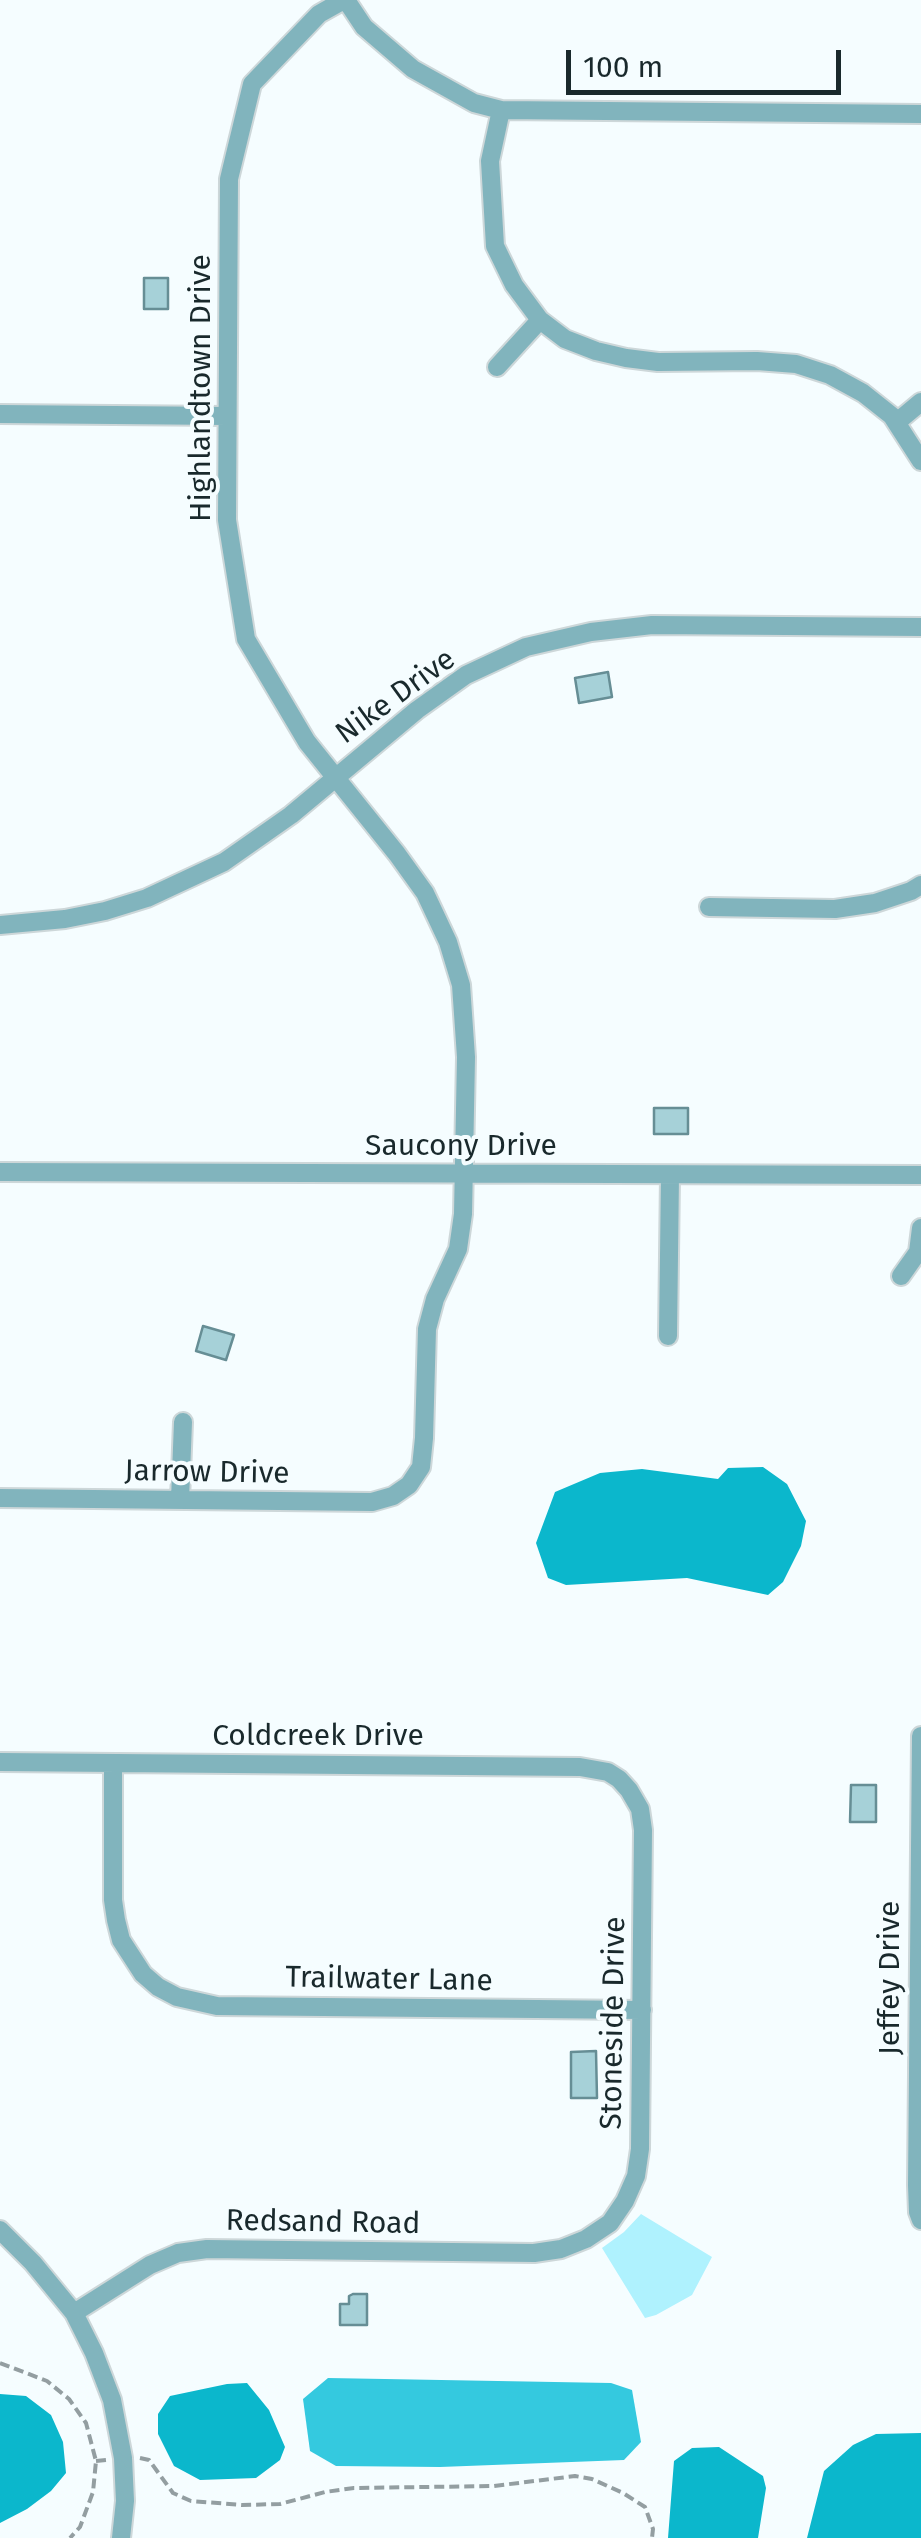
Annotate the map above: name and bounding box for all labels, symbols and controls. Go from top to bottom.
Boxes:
scale bar [571,30,846,92]
text: 100 m [583,49,663,85]
street label: Highlandtown Drive [184,254,220,522]
street label: Nike Drive [329,642,463,752]
street label: Saucony Drive [365,1129,557,1165]
street label: Jarrow Drive [124,1454,290,1492]
street label: Coldcreek Drive [212,1719,424,1755]
street label: Jeffey Drive [873,1901,909,2055]
street label: Stoneside Drive [594,1916,634,2130]
street label: Trailwater Lane [285,1960,493,2000]
street label: Redsand Road [225,2203,421,2243]

